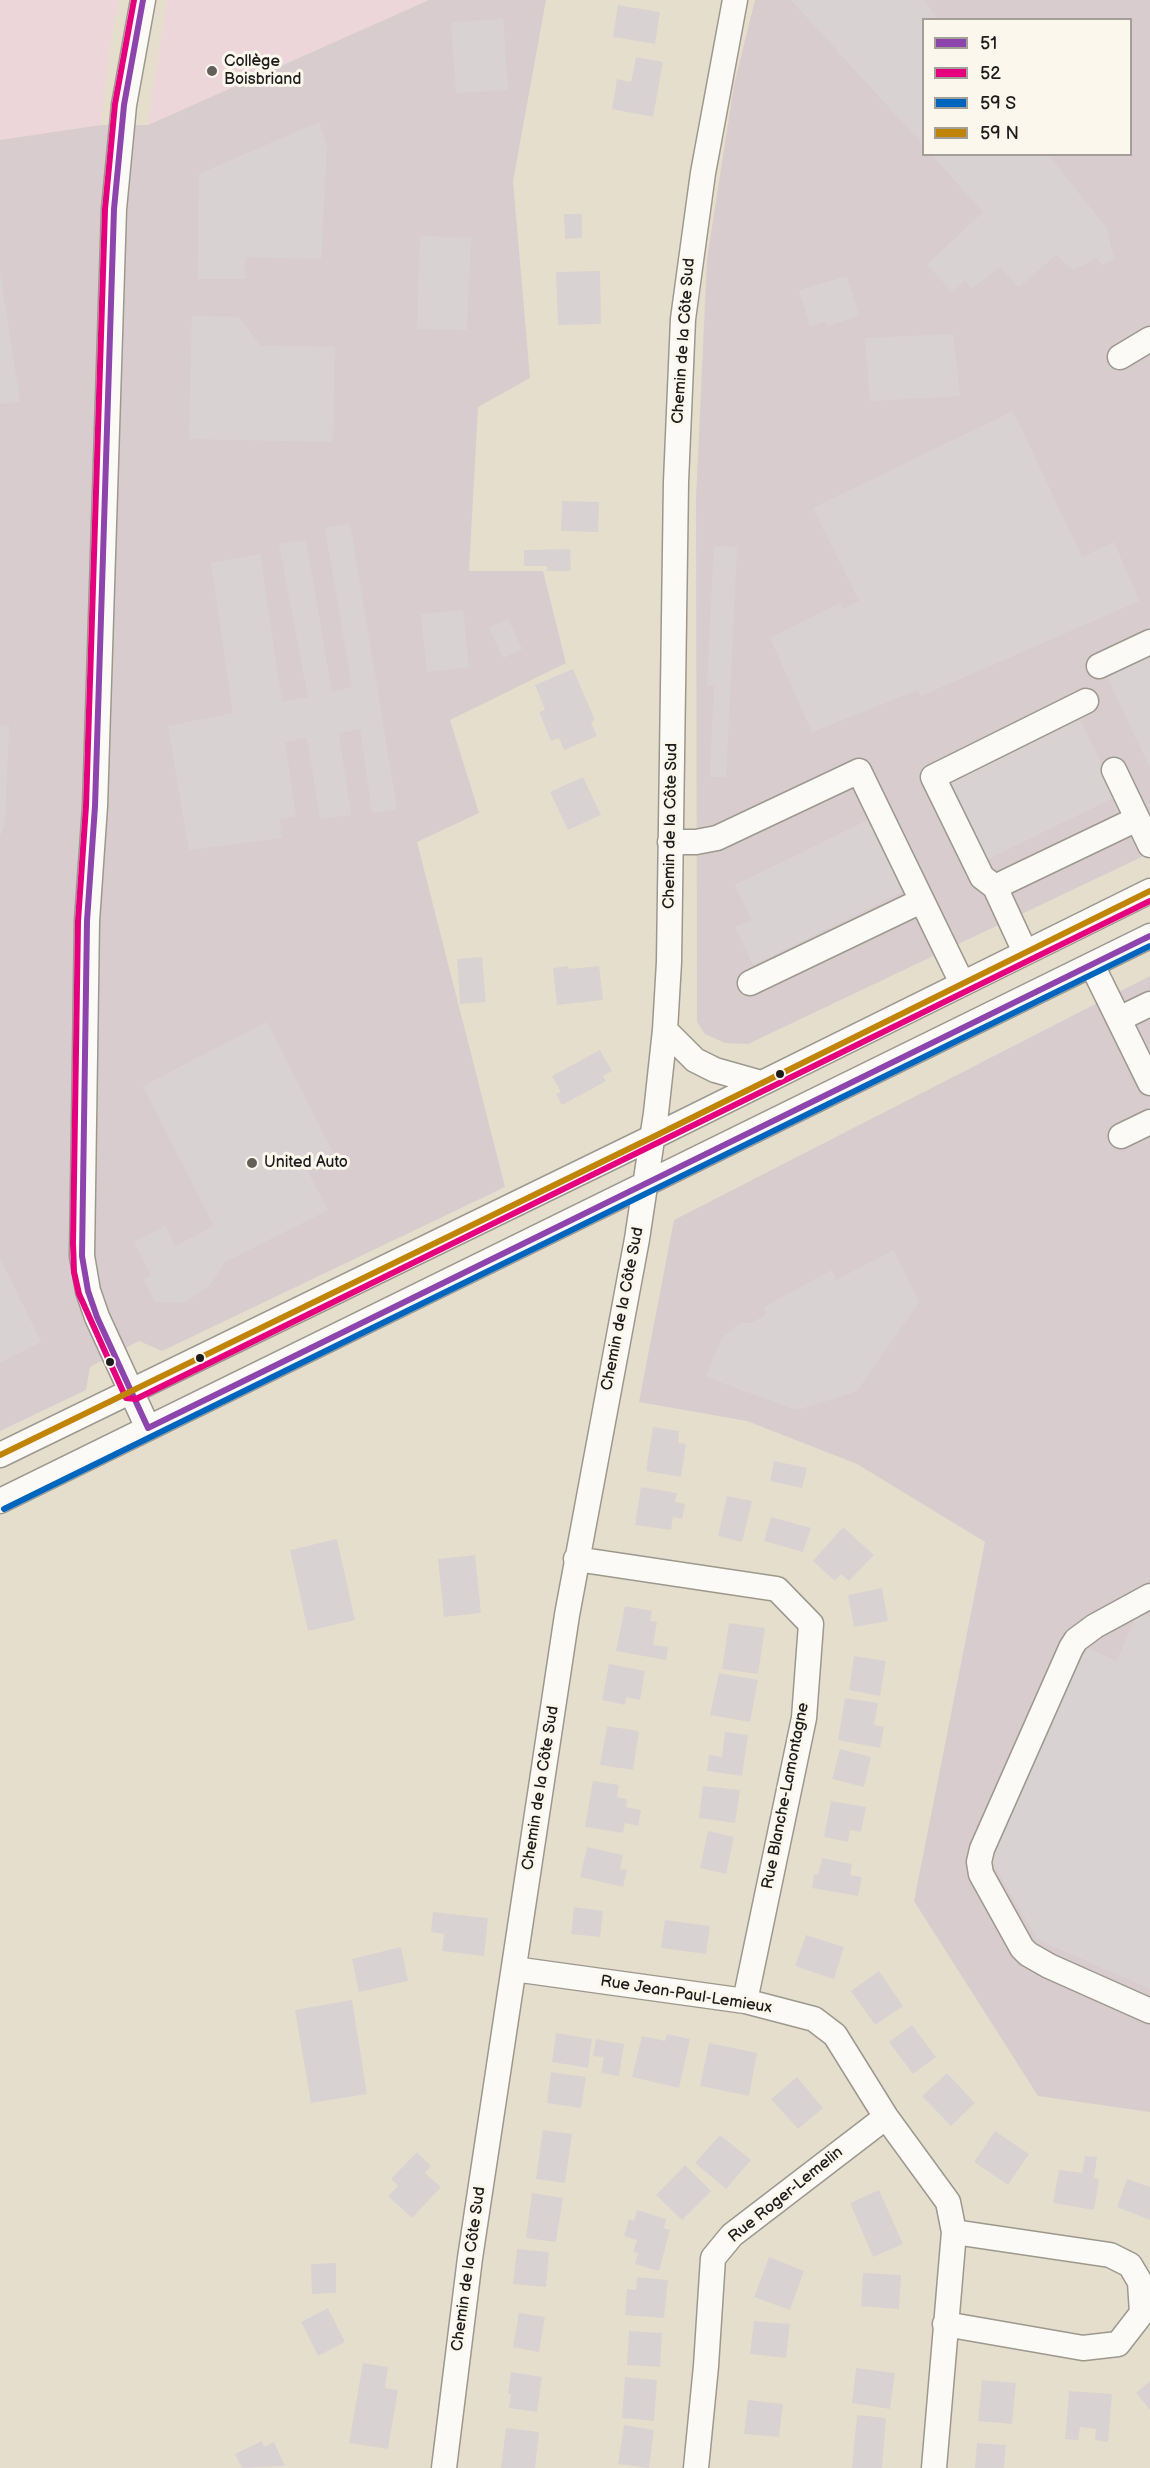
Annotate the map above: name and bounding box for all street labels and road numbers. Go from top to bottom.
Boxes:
street label: Chemin de la Côte Sud [669,258,699,424]
street label: Chemin de la Côte Sud [660,743,682,909]
street label: Chemin de la Côte Sud [598,1226,648,1392]
street label: Rue Blanche-Lamontagne [758,1701,814,1891]
street label: Chemin de la Côte Sud [519,1704,563,1872]
street label: Rue Jean-Paul-Lemieux [599,1972,773,2018]
street label: Rue Roger-Lemelin [725,2143,847,2247]
street label: Chemin de la Côte Sud [448,2185,490,2353]

